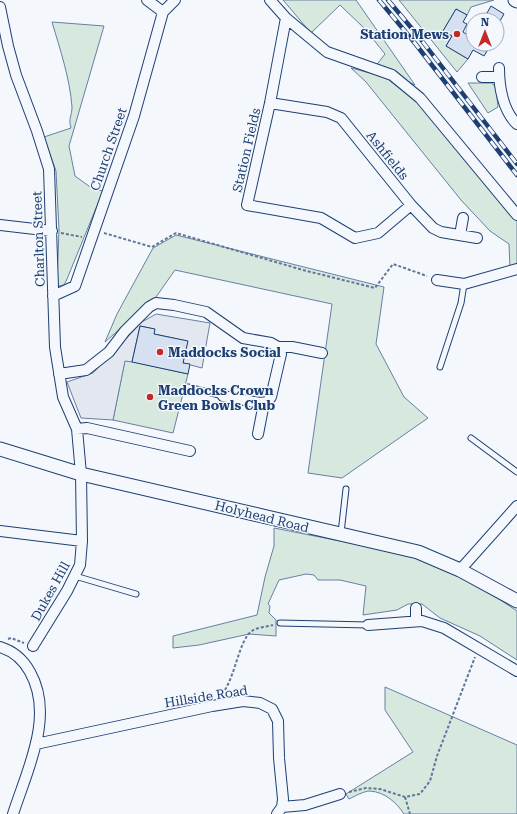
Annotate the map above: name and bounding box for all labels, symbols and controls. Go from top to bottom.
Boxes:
north arrow [465,12,505,52]
text: N [481,16,490,29]
place label: Station Mews [360,27,449,42]
marker: Station Mews [452,29,462,39]
street label: Church Street [87,105,130,193]
street label: Station Fields [230,107,263,194]
street label: Ashfields [363,128,412,183]
street label: Charlton Street [29,191,48,287]
place label: Maddocks Social [168,345,282,360]
marker: Maddocks Social [155,347,165,357]
place label: Maddocks Crown Green Bowls Club [158,383,275,413]
marker: Maddocks Crown Green Bowls Club [145,392,155,402]
street label: Holyhead Road [213,498,311,536]
street label: Dukes Hill [28,559,73,624]
street label: Hillside Road [163,682,249,710]

